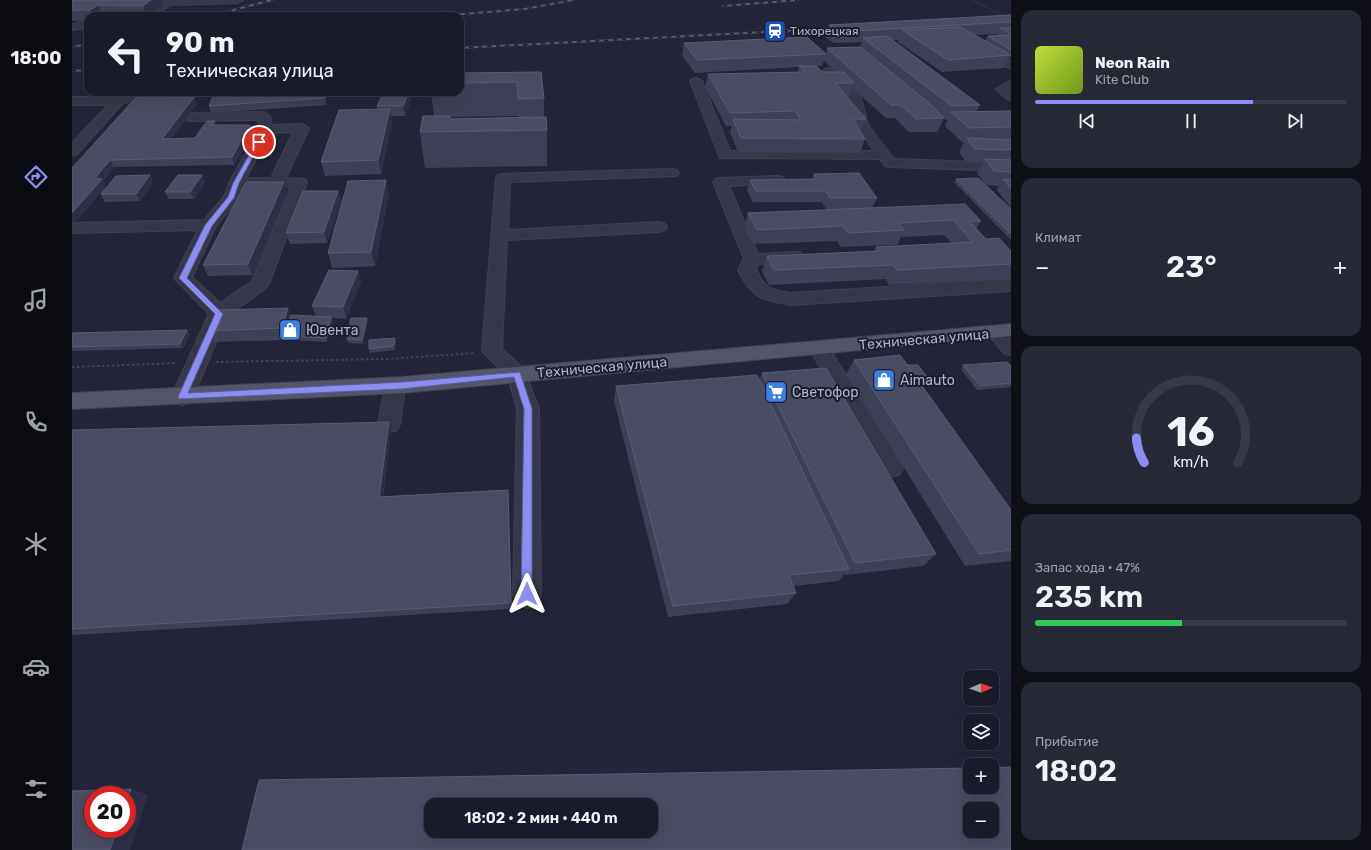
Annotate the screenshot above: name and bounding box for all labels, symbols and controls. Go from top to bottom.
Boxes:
station icon: Тихорецкая [762,18,788,44]
place label: Тихорецкая [790,24,859,38]
text: 90 m [166,26,235,59]
icon: left [100,28,152,80]
text: 18:00 [11,47,61,69]
text: Neon Rain [1095,54,1170,72]
text: Техническая улица [166,60,334,82]
text: Kite Club [1095,72,1149,87]
icon: previous [1076,110,1098,132]
icon: pause [1180,110,1202,132]
icon: next [1284,110,1306,132]
pin [242,125,276,159]
icon: arrive [248,131,270,153]
icon: directions [22,163,50,191]
text: Климат [1035,230,1081,245]
text: 23° [1166,249,1217,285]
text: − [1035,254,1049,281]
text: + [1333,254,1347,281]
icon: music [22,286,50,314]
shop icon: Ювента [277,317,303,343]
place label: Ювента [306,322,358,339]
street label: Техническая улица [858,325,990,354]
street label: Техническая улица [536,353,668,382]
shop icon: Aimauto [871,367,897,393]
place label: Aimauto [900,372,955,389]
supermarket icon: Светофор [763,379,789,405]
place label: Светофор [792,384,859,401]
text: 16 [1167,407,1215,456]
icon: phone [22,408,50,436]
text: km/h [1173,454,1209,471]
icon: climate [22,530,50,558]
text: Запас хода · 47% [1035,560,1140,575]
position arrow [506,573,548,615]
text: 235 km [1035,579,1143,615]
icon: car [22,653,50,681]
north arrow [963,670,999,706]
map controls [963,670,999,838]
button: layers [963,714,999,750]
text: Прибытие [1035,734,1099,749]
text: 18:02 [1035,753,1117,789]
button: + [963,758,999,794]
icon: filters [22,775,50,803]
speed limit sign: 20 [84,786,136,838]
button: − [963,802,999,838]
text: 18:02 · 2 мин · 440 m [464,809,618,827]

